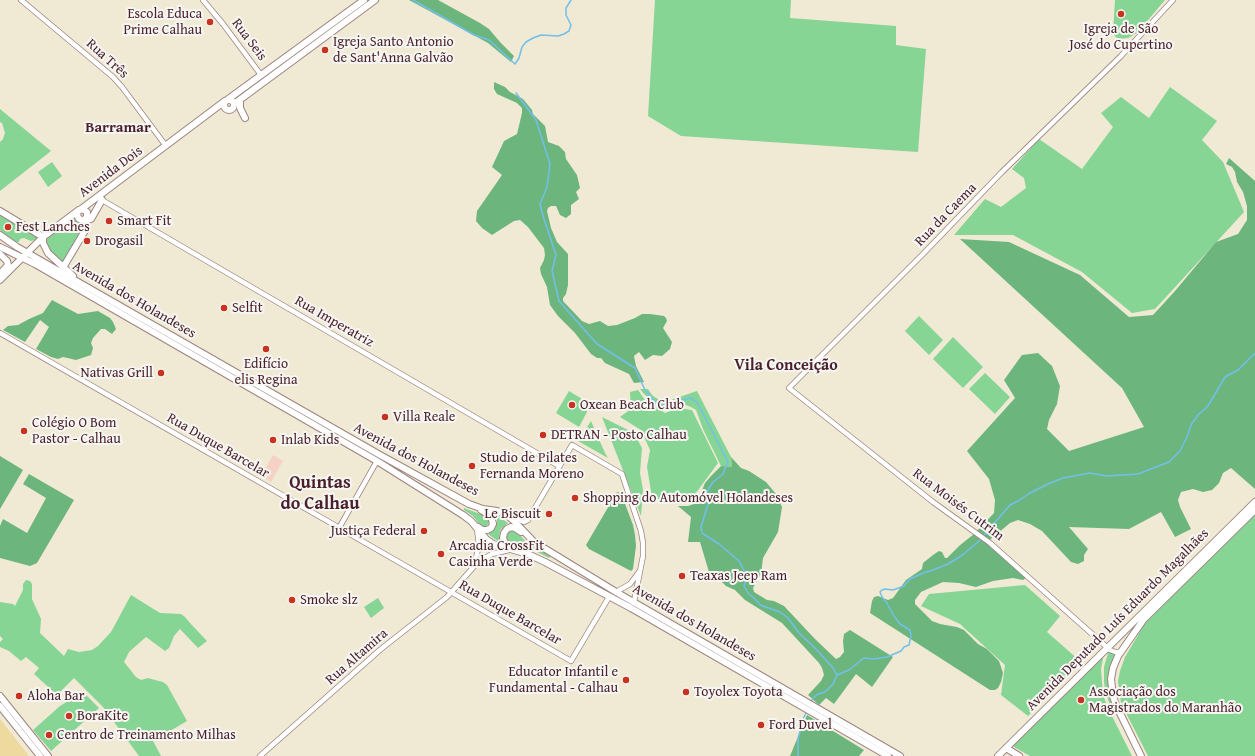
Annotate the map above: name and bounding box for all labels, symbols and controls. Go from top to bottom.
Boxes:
place label: Escola Educa Prime Calhau [123,6,202,38]
marker: Igreja de São José do Cupertino [1116,9,1126,19]
street label: Rua Seis [228,16,270,64]
marker: Escola Educa Prime Calhau [205,17,215,27]
place label: Igreja de São José do Cupertino [1069,21,1173,54]
place label: Igreja Santo Antonio de Sant'Anna Galvão [333,34,454,66]
street label: Rua Três [82,36,132,82]
marker: Igreja Santo Antonio de Sant'Anna Galvão [320,45,330,55]
district label: Barramar [85,119,151,137]
street label: Avenida Dois [76,143,146,201]
street label: Rua da Caema [912,180,980,250]
place label: Smart Fit [117,213,171,229]
marker: Smart Fit [104,216,114,226]
place label: Fest Lanches [16,219,90,235]
marker: Fest Lanches [3,222,13,232]
place label: Drogasil [95,233,143,249]
marker: Drogasil [82,236,92,246]
street label: Avenida dos Holandeses [69,258,199,342]
street label: Rua Imperatriz [292,293,376,351]
place label: Selfit [232,300,263,316]
marker: Selfit [219,303,229,313]
marker: Edifício elis Regina [261,344,271,354]
place label: Edifício elis Regina [234,356,298,388]
district label: Vila Conceição [734,356,838,376]
place label: Nativas Grill [81,365,153,381]
marker: Nativas Grill [156,368,166,378]
place label: Oxean Beach Club [580,397,684,413]
marker: Oxean Beach Club [567,400,577,410]
place label: Villa Reale [393,409,455,425]
street label: Rua Duque Barcelar [164,410,272,482]
marker: Villa Reale [380,412,390,422]
place label: Colégio O Bom Pastor - Calhau [32,415,121,448]
street label: Avenida dos Holandeses [350,420,482,500]
marker: Colégio O Bom Pastor - Calhau [19,426,29,436]
place label: DETRAN - Posto Calhau [551,427,687,443]
marker: DETRAN - Posto Calhau [538,430,548,440]
place label: Inlab Kids [281,432,339,448]
marker: Inlab Kids [268,435,278,445]
place label: Studio de Pilates Fernanda Moreno [480,450,584,482]
marker: Studio de Pilates Fernanda Moreno [467,461,477,471]
street label: Rua Moisés Cutrim [909,465,1007,545]
district label: Quintas do Calhau [280,472,360,514]
place label: Shopping do Automóvel Holandeses [583,490,793,506]
marker: Shopping do Automóvel Holandeses [570,493,580,503]
place label: Le Biscuit [484,506,541,522]
marker: Le Biscuit [544,509,554,519]
place label: Justiça Federal [331,523,416,539]
street label: Avenida Deputado Luís Eduardo Magalhães [1023,525,1213,715]
marker: Justiça Federal [419,526,429,536]
place label: Arcadia CrossFit Casinha Verde [449,538,544,570]
marker: Arcadia CrossFit Casinha Verde [436,549,446,559]
place label: Teaxas Jeep Ram [690,568,787,584]
marker: Teaxas Jeep Ram [677,571,687,581]
street label: Rua Duque Barcelar [456,577,564,649]
street label: Avenida dos Holandeses [629,581,759,665]
place label: Smoke slz [300,592,358,608]
marker: Smoke slz [287,595,297,605]
street label: Rua Altamira [322,625,392,689]
place label: Educator Infantil e Fundamental - Calhau [489,664,618,696]
marker: Educator Infantil e Fundamental - Calhau [621,675,631,685]
place label: Toyolex Toyota [694,684,783,700]
place label: Associação dos Magistrados do Maranhão [1089,684,1242,716]
marker: Toyolex Toyota [681,687,691,697]
place label: Aloha Bar [27,688,84,704]
marker: Aloha Bar [14,691,24,701]
marker: Associação dos Magistrados do Maranhão [1076,695,1086,705]
place label: BoraKite [77,708,128,724]
marker: BoraKite [64,711,74,721]
place label: Ford Duvel [769,717,832,733]
marker: Ford Duvel [756,720,766,730]
place label: Centro de Treinamento Milhas [57,727,236,743]
marker: Centro de Treinamento Milhas [44,730,54,740]

